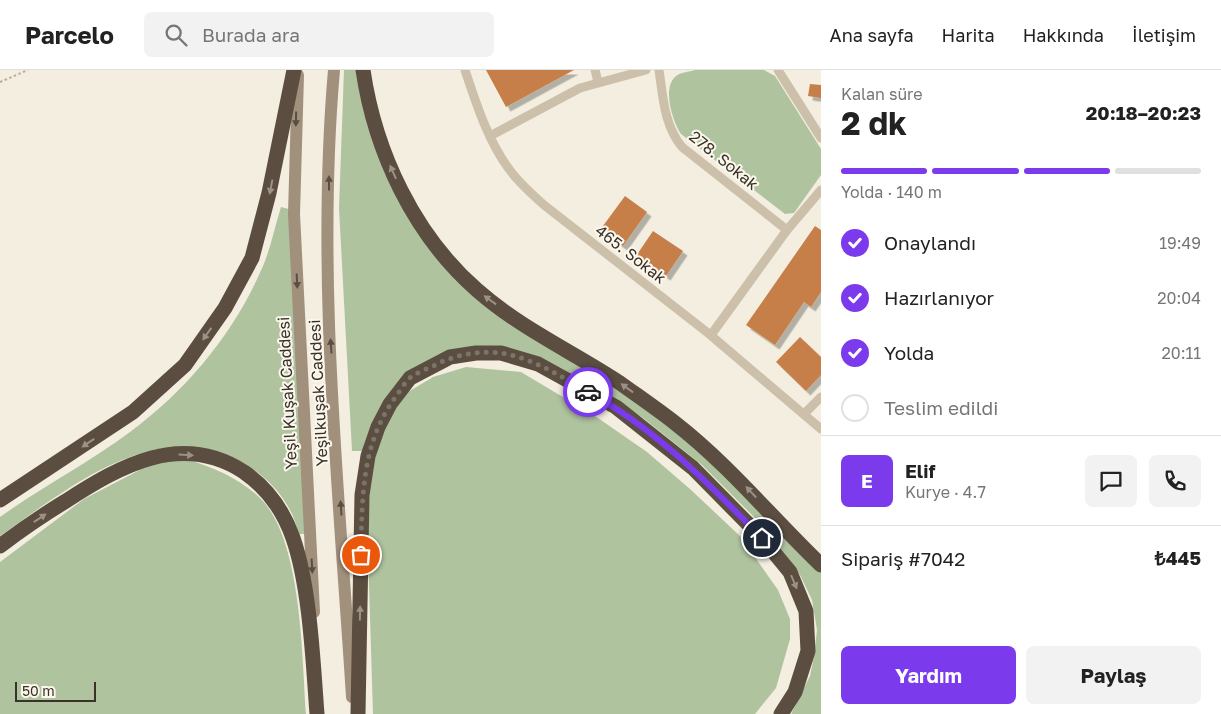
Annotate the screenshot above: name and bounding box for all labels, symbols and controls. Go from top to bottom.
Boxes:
search box [144,12,494,57]
text: Parcelo [25,20,114,49]
icon: search [162,21,190,49]
text: Burada ara [202,23,300,46]
text: Ana sayfa [830,24,914,46]
text: Harita [942,24,995,46]
text: Hakkında [1023,24,1104,46]
text: İletişim [1132,24,1196,46]
text: Kalan süre [841,84,922,104]
text: 20:18–20:23 [1086,101,1201,124]
text: 2 dk [841,104,907,142]
one-way arrow [292,111,300,127]
street label: 278. Sokak [685,126,763,194]
one-way arrow [389,165,397,179]
one-way arrow [325,175,333,191]
one-way arrow [266,179,274,195]
text: Yolda · 140 m [841,182,942,202]
street label: 465. Sokak [592,220,670,288]
icon: check [841,229,869,257]
text: Onaylandı [884,231,976,254]
text: 19:49 [1159,233,1201,253]
one-way arrow [294,273,302,289]
icon: check [841,284,869,312]
text: Hazırlanıyor [884,286,994,309]
text: 20:04 [1157,288,1201,308]
one-way arrow [483,295,497,305]
street label: Yeşil Kuşak Caddesi [273,316,301,470]
street label: Yeşilkuşak Caddesi [304,319,332,467]
one-way arrow [202,327,212,341]
one-way arrow [326,338,334,354]
icon: check [841,339,869,367]
text: Yolda [884,341,934,364]
text: 20:11 [1161,343,1201,363]
courier [563,367,613,417]
icon: car [574,378,602,406]
one-way arrow [620,383,633,393]
text: Teslim edildi [884,396,998,419]
one-way arrow [81,438,95,447]
one-way arrow [178,451,194,459]
button: chat [1085,455,1137,507]
button: phone [1149,455,1201,507]
text: Elif [905,459,935,482]
text: E [861,469,873,492]
text: Kurye · 4.7 [905,482,986,502]
one-way arrow [745,487,757,499]
one-way arrow [336,500,344,516]
one-way arrow [33,513,47,523]
pin [741,517,783,559]
icon: home [748,524,776,552]
pin [340,534,382,576]
icon: bag [347,541,375,569]
text: ₺445 [1155,546,1201,569]
text: Sipariş #7042 [841,547,965,570]
one-way arrow [309,558,317,574]
one-way arrow [791,575,799,589]
one-way arrow [356,605,364,621]
button: Yardım [841,646,1016,704]
button: Paylaş [1026,646,1201,704]
scale bar [15,679,96,702]
text: 50 m [22,682,55,699]

